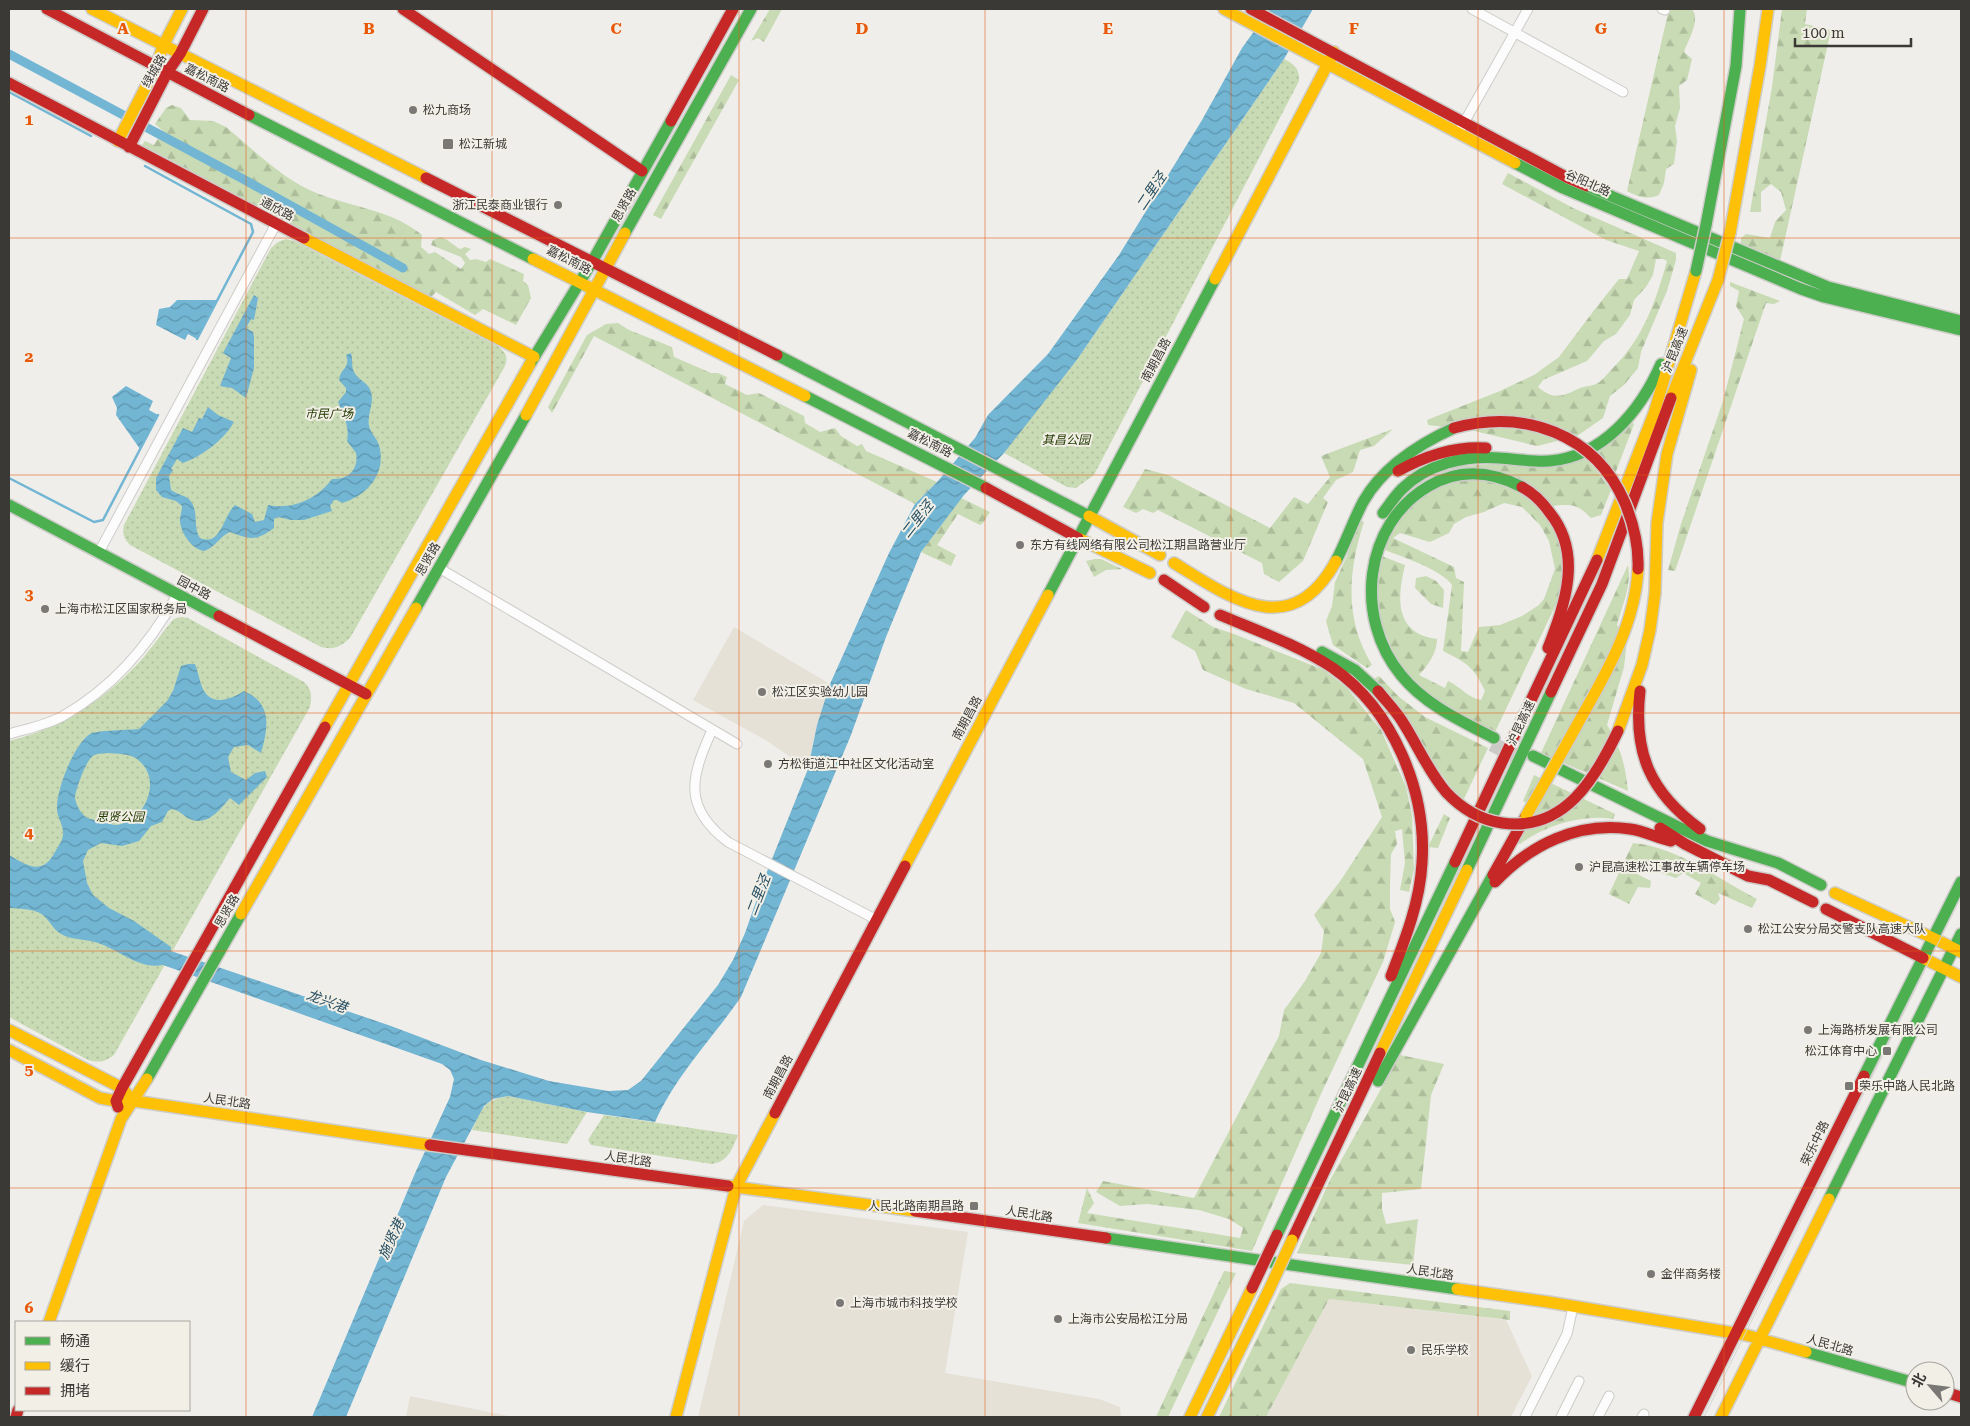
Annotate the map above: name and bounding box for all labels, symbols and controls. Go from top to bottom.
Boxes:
scale bar [1795,15,1911,47]
text: A [117,19,129,38]
text: B [363,19,375,38]
text: C [610,19,622,38]
text: D [856,19,869,38]
text: E [1103,19,1113,38]
text: F [1349,19,1359,38]
text: G [1595,19,1608,38]
text: 100 m [1802,24,1845,42]
street label: 绿城路 [139,52,169,90]
street label: 嘉松南路 [182,61,232,95]
place label: 松九商场 [423,103,471,117]
marker: 松九商场 [407,104,419,116]
text: 1 [25,110,34,129]
marker: 松江新城 [441,137,455,151]
place label: 松江新城 [459,137,507,151]
water label: 二里泾 [1133,167,1170,213]
street label: 谷阳北路 [1563,167,1613,199]
street label: 思贤路 [609,186,639,224]
street label: 通欣路 [258,194,296,224]
place label: 浙江民泰商业银行 [452,198,548,212]
marker: 浙江民泰商业银行 [552,199,564,211]
street label: 嘉松南路 [544,243,594,277]
street label: 沪昆高速 [1660,325,1690,375]
street label: 南期昌路 [1139,336,1173,384]
text: 2 [25,347,34,366]
park label: 市民广场 [305,407,354,421]
street label: 嘉松南路 [905,426,955,460]
park label: 其昌公园 [1042,433,1092,447]
water label: 二里泾 [898,496,937,540]
place label: 东方有线网络有限公司松江期昌路营业厅 [1030,538,1246,552]
marker: 东方有线网络有限公司松江期昌路营业厅 [1014,539,1026,551]
street label: 思贤路 [413,540,443,578]
street label: 园中路 [175,573,213,603]
text: 3 [25,585,34,604]
place label: 上海市松江区国家税务局 [55,602,187,616]
marker: 上海市松江区国家税务局 [39,603,51,615]
place label: 松江区实验幼儿园 [772,685,868,699]
marker: 松江区实验幼儿园 [756,686,768,698]
street label: 南期昌路 [950,694,984,742]
street label: 沪昆高速 [1505,698,1537,748]
place label: 方松街道江中社区文化活动室 [778,757,934,771]
marker: 方松街道江中社区文化活动室 [762,758,774,770]
park label: 思贤公园 [96,810,146,824]
text: 4 [25,823,34,842]
place label: 沪昆高速松江事故车辆停车场 [1589,860,1745,874]
marker: 沪昆高速松江事故车辆停车场 [1573,861,1585,873]
water label: 二里泾 [743,871,774,917]
street label: 思贤路 [212,892,242,930]
place label: 松江公安分局交警支队高速大队 [1758,922,1926,936]
marker: 松江公安分局交警支队高速大队 [1742,923,1754,935]
water label: 龙兴港 [305,986,351,1016]
place label: 上海路桥发展有限公司 [1818,1023,1938,1037]
marker: 上海路桥发展有限公司 [1802,1024,1814,1036]
place label: 松江体育中心 [1805,1044,1877,1058]
marker: 松江体育中心 [1881,1045,1893,1057]
street label: 南期昌路 [761,1053,795,1101]
text: 5 [25,1060,34,1079]
street label: 沪昆高速 [1332,1065,1364,1115]
place label: 荣乐中路人民北路 [1859,1079,1955,1093]
marker: 荣乐中路人民北路 [1843,1080,1855,1092]
street label: 人民北路 [202,1091,252,1111]
street label: 荣乐中路 [1798,1118,1832,1168]
street label: 人民北路 [603,1149,653,1169]
place label: 人民北路南期昌路 [868,1199,964,1213]
marker: 人民北路南期昌路 [968,1200,980,1212]
street label: 人民北路 [1004,1203,1054,1225]
water label: 施贤港 [375,1215,408,1261]
street label: 人民北路 [1405,1262,1455,1282]
place label: 金伴商务楼 [1661,1267,1721,1281]
marker: 金伴商务楼 [1645,1268,1657,1280]
place label: 上海市城市科技学校 [850,1296,958,1310]
marker: 上海市城市科技学校 [834,1297,846,1309]
text: 6 [25,1298,34,1317]
place label: 上海市公安局松江分局 [1068,1312,1188,1326]
marker: 上海市公安局松江分局 [1052,1313,1064,1325]
legend [15,1321,190,1411]
text: 畅通 [60,1332,90,1350]
street label: 人民北路 [1805,1332,1855,1358]
place label: 民乐学校 [1421,1343,1469,1357]
marker: 民乐学校 [1405,1344,1417,1356]
text: 缓行 [60,1357,90,1375]
north arrow [1905,1361,1955,1411]
text: 北 [1908,1370,1929,1390]
text: 拥堵 [60,1382,90,1400]

